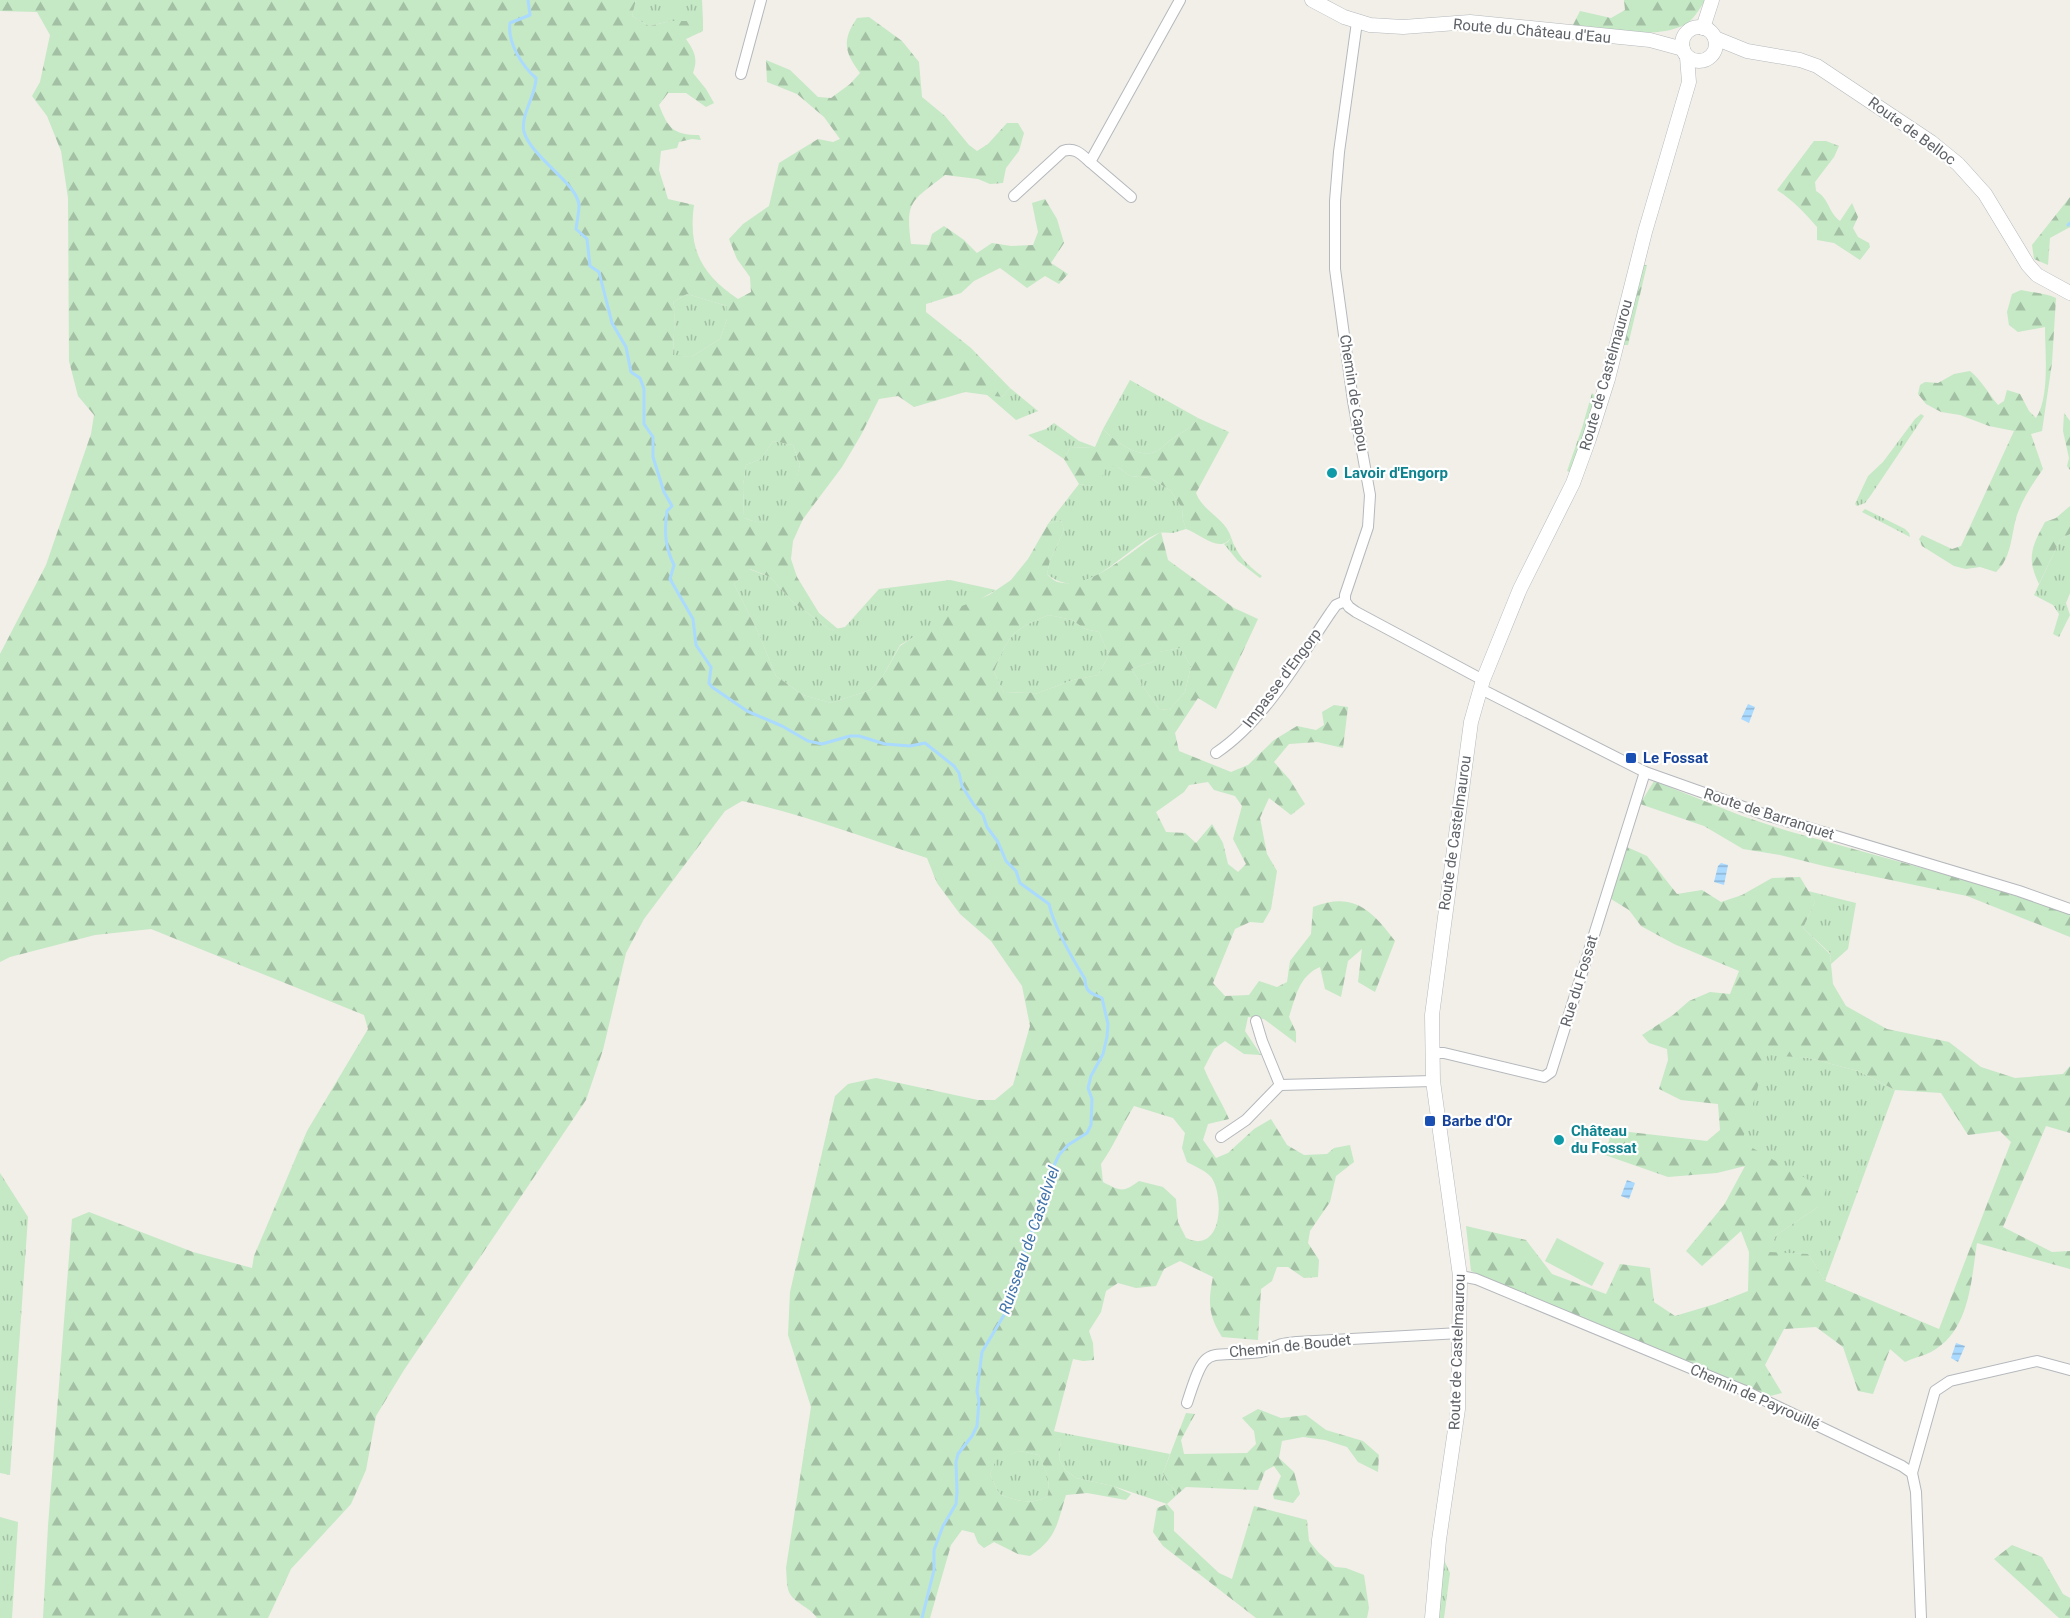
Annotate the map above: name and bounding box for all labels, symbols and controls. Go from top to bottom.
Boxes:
street label: Route du Château d'Eau [1452,15,1612,47]
street label: Route de Belloc [1865,93,1959,169]
street label: Route de Castelmaurou [1576,297,1636,453]
street label: Chemin de Capou [1336,333,1372,453]
place label: Lavoir d'Engorp [1344,464,1448,482]
marker: Lavoir d'Engorp [1325,466,1339,480]
street label: Impasse d'Engorp [1239,625,1325,731]
place label: Le Fossat [1643,749,1708,767]
marker: Le Fossat [1624,751,1638,765]
street label: Route de Castelmaurou [1435,754,1475,912]
street label: Route de Barranquet [1701,784,1837,844]
street label: Rue du Fossat [1557,933,1602,1029]
place label: Barbe d'Or [1442,1112,1513,1130]
marker: Barbe d'Or [1423,1114,1437,1128]
place label: Château du Fossat [1571,1122,1637,1157]
marker: Château du Fossat [1552,1133,1566,1147]
water label: Ruisseau de Castelviel [995,1163,1063,1316]
street label: Route de Castelmaurou [1445,1274,1469,1430]
street label: Chemin de Boudet [1228,1331,1352,1361]
street label: Chemin de Payrouillé [1687,1360,1823,1434]

